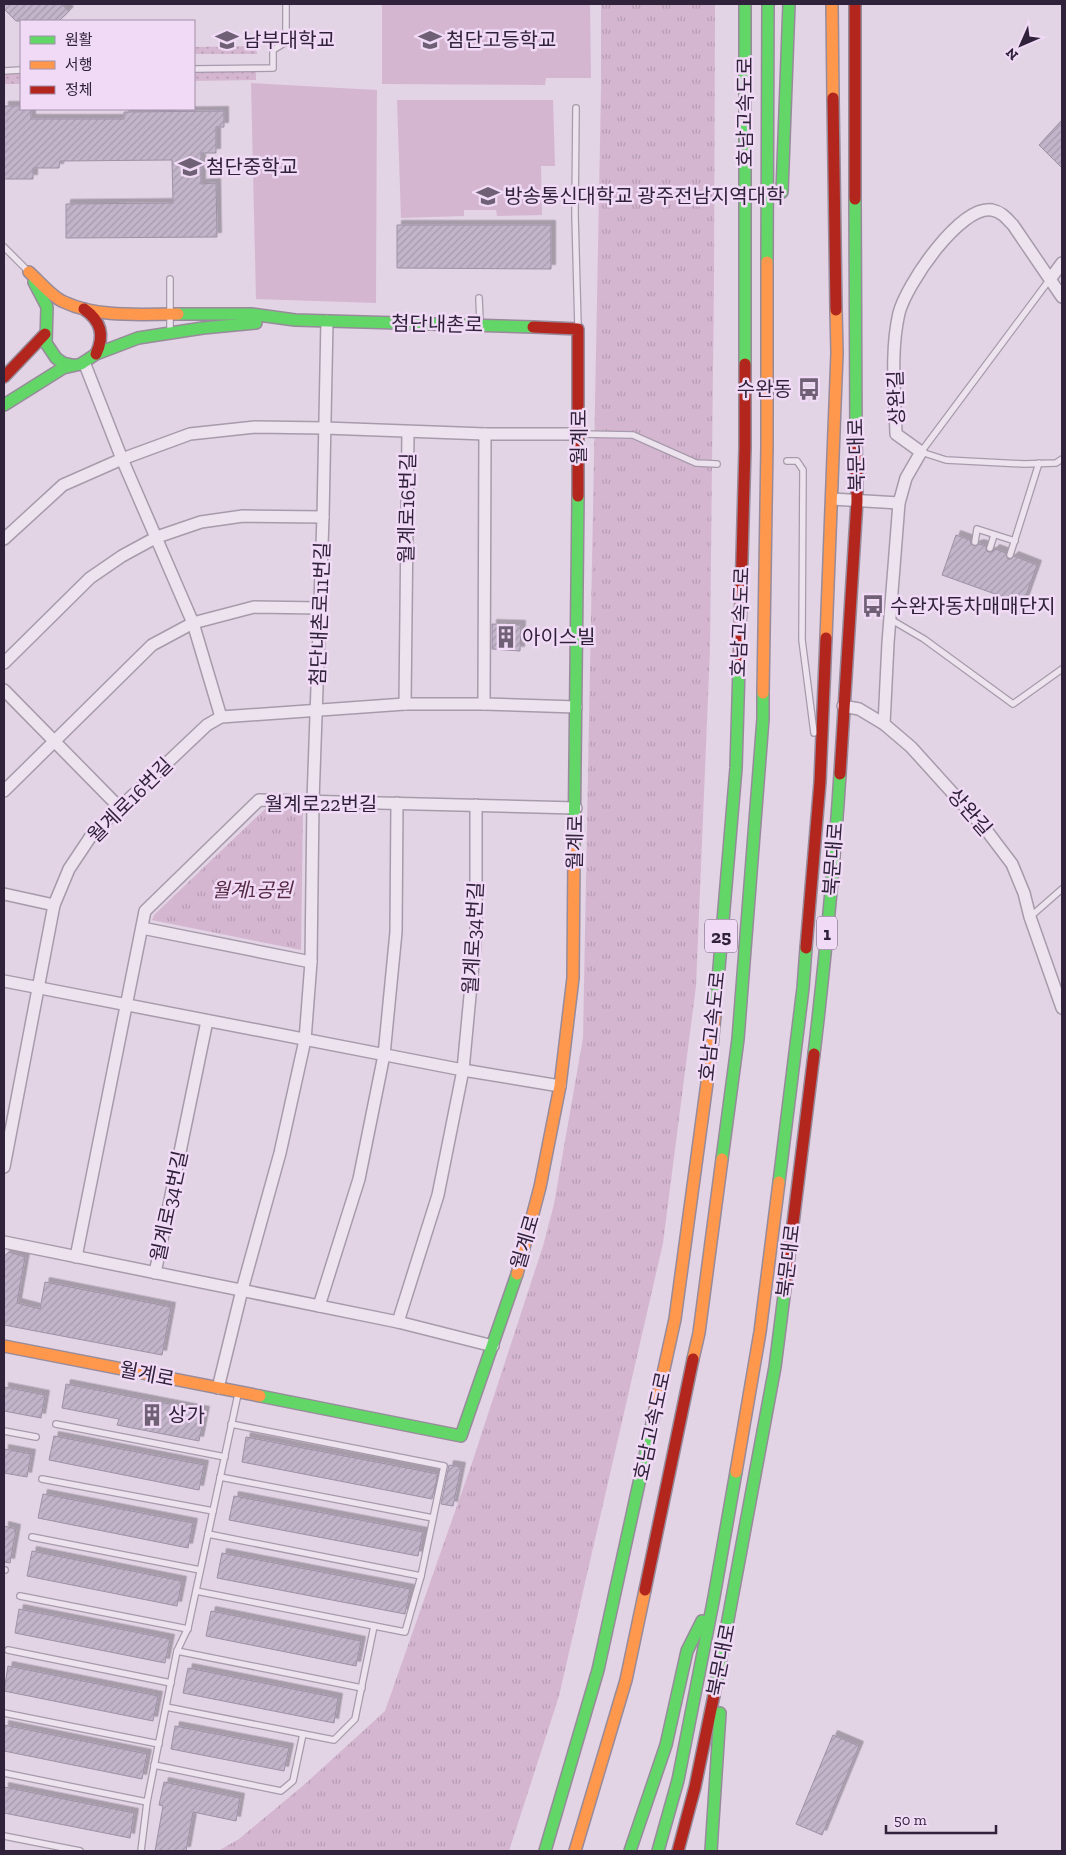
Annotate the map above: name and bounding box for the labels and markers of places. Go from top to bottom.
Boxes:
school or university icon: 남부대학교 [214,27,240,53]
school or university icon: 첨단고등학교 [417,27,443,53]
place label: 남부대학교 [243,28,335,52]
place label: 첨단고등학교 [446,28,556,52]
school or university icon: 첨단중학교 [177,154,203,180]
place label: 첨단중학교 [206,155,298,179]
school or university icon: 방송통신대학교 광주전남지역대학 [475,183,501,209]
place label: 방송통신대학교 광주전남지역대학 [504,184,785,208]
bus stop icon: 수완동 [796,376,822,402]
place label: 수완동 [737,377,792,401]
bus stop icon: 수완자동차매매단지 [860,593,886,619]
place label: 수완자동차매매단지 [890,594,1056,618]
building icon: 아이스빌 [493,624,519,650]
place label: 아이스빌 [522,625,596,649]
building icon: 상가 [139,1402,165,1428]
place label: 상가 [168,1403,205,1427]

